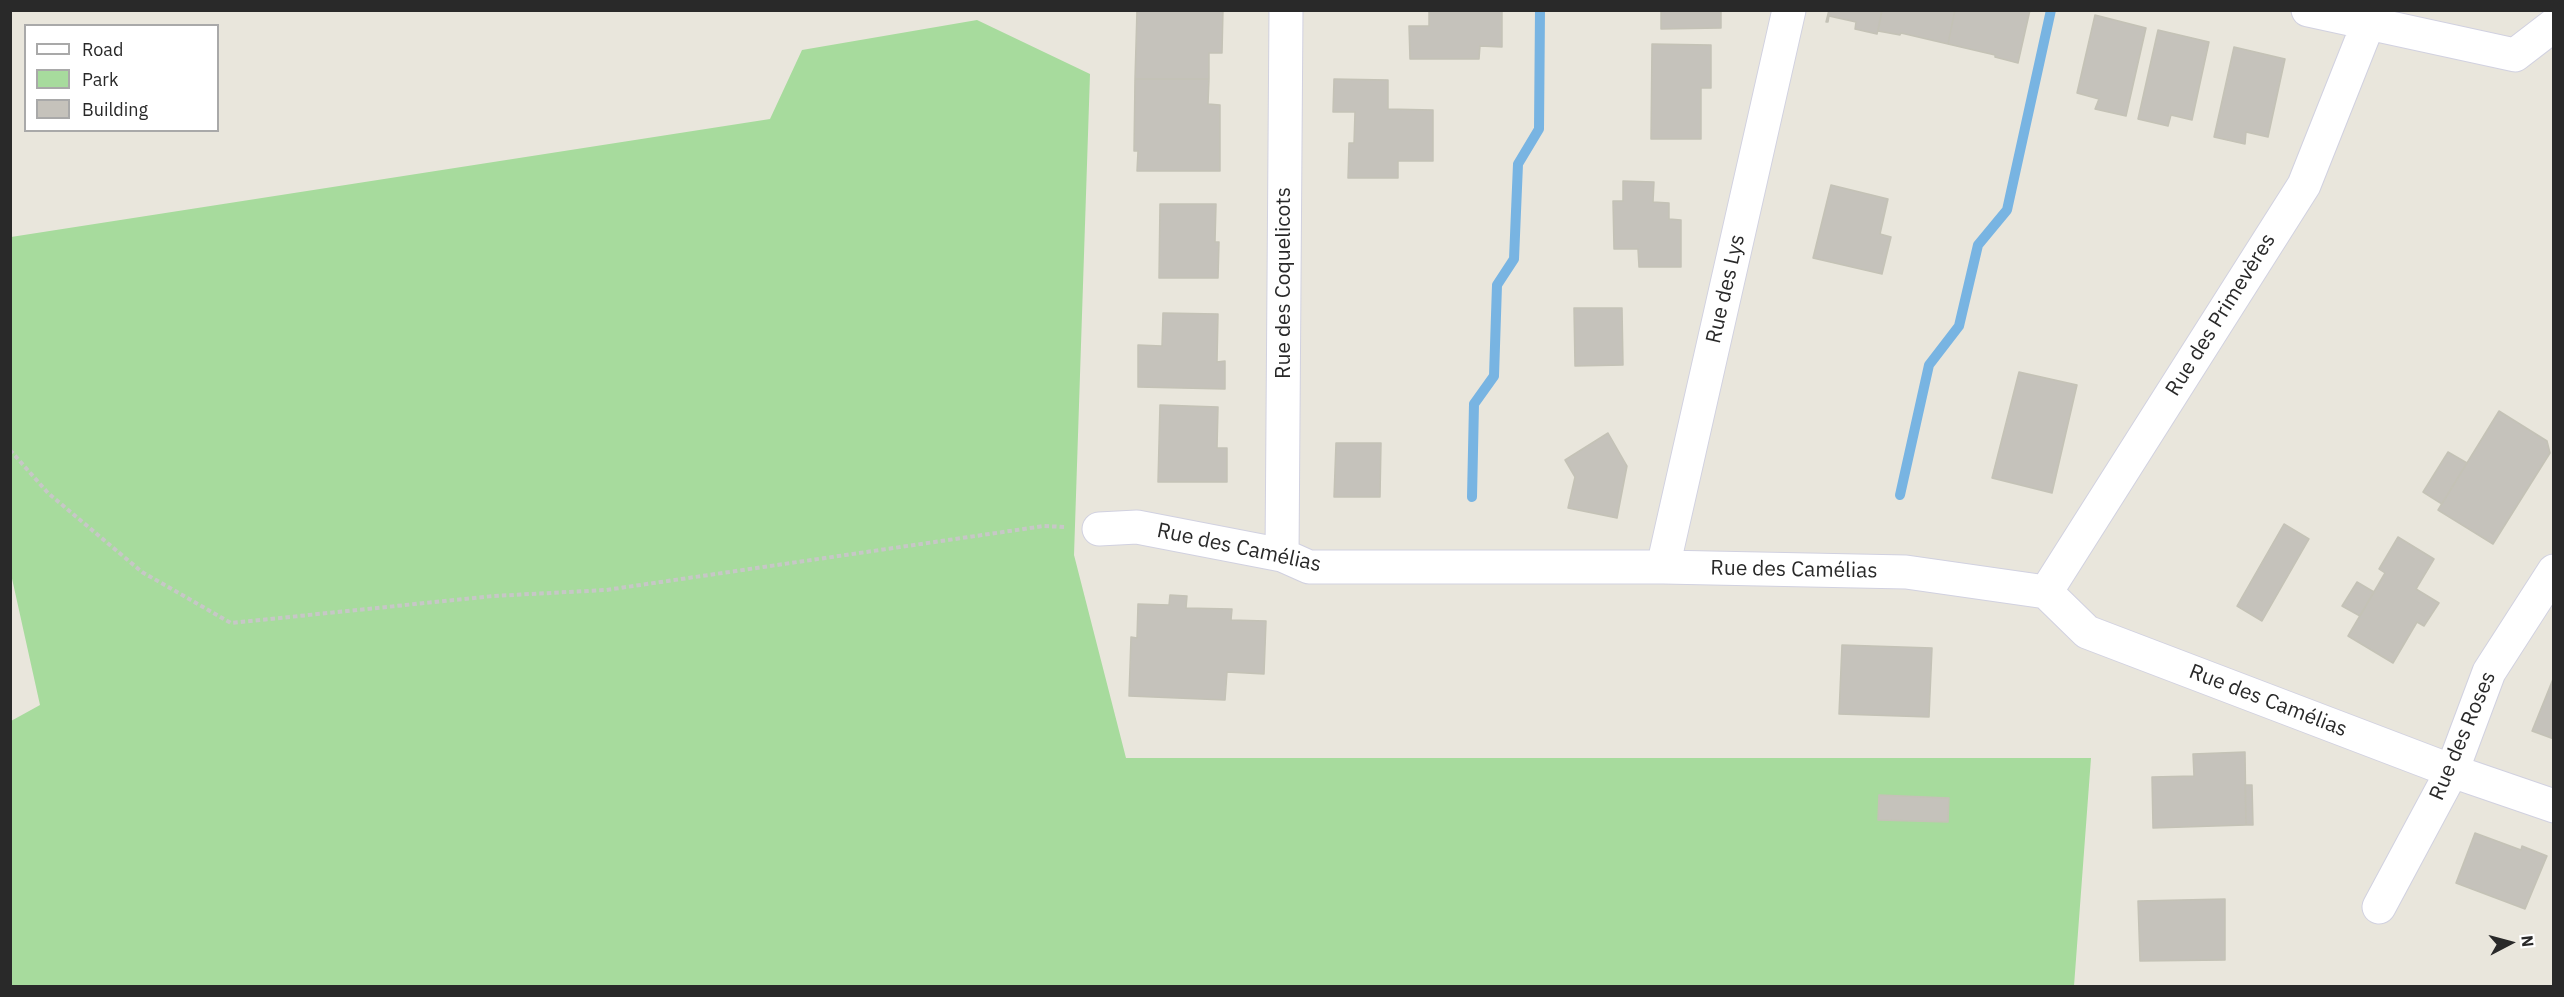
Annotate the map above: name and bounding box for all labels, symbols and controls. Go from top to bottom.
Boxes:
legend [24,24,219,132]
text: Road [82,38,123,61]
text: Park [82,68,118,91]
text: Building [82,98,148,121]
street label: Rue des Coquelicots [1271,187,1297,379]
street label: Rue des Primevères [2161,229,2281,401]
street label: Rue des Lys [1701,232,1751,346]
street label: Rue des Camélias [1155,518,1323,578]
street label: Rue des Camélias [1710,556,1878,584]
street label: Rue des Camélias [2185,659,2351,743]
street label: Rue des Roses [2425,668,2501,804]
north arrow [2480,913,2540,973]
text: N [2517,934,2538,948]

